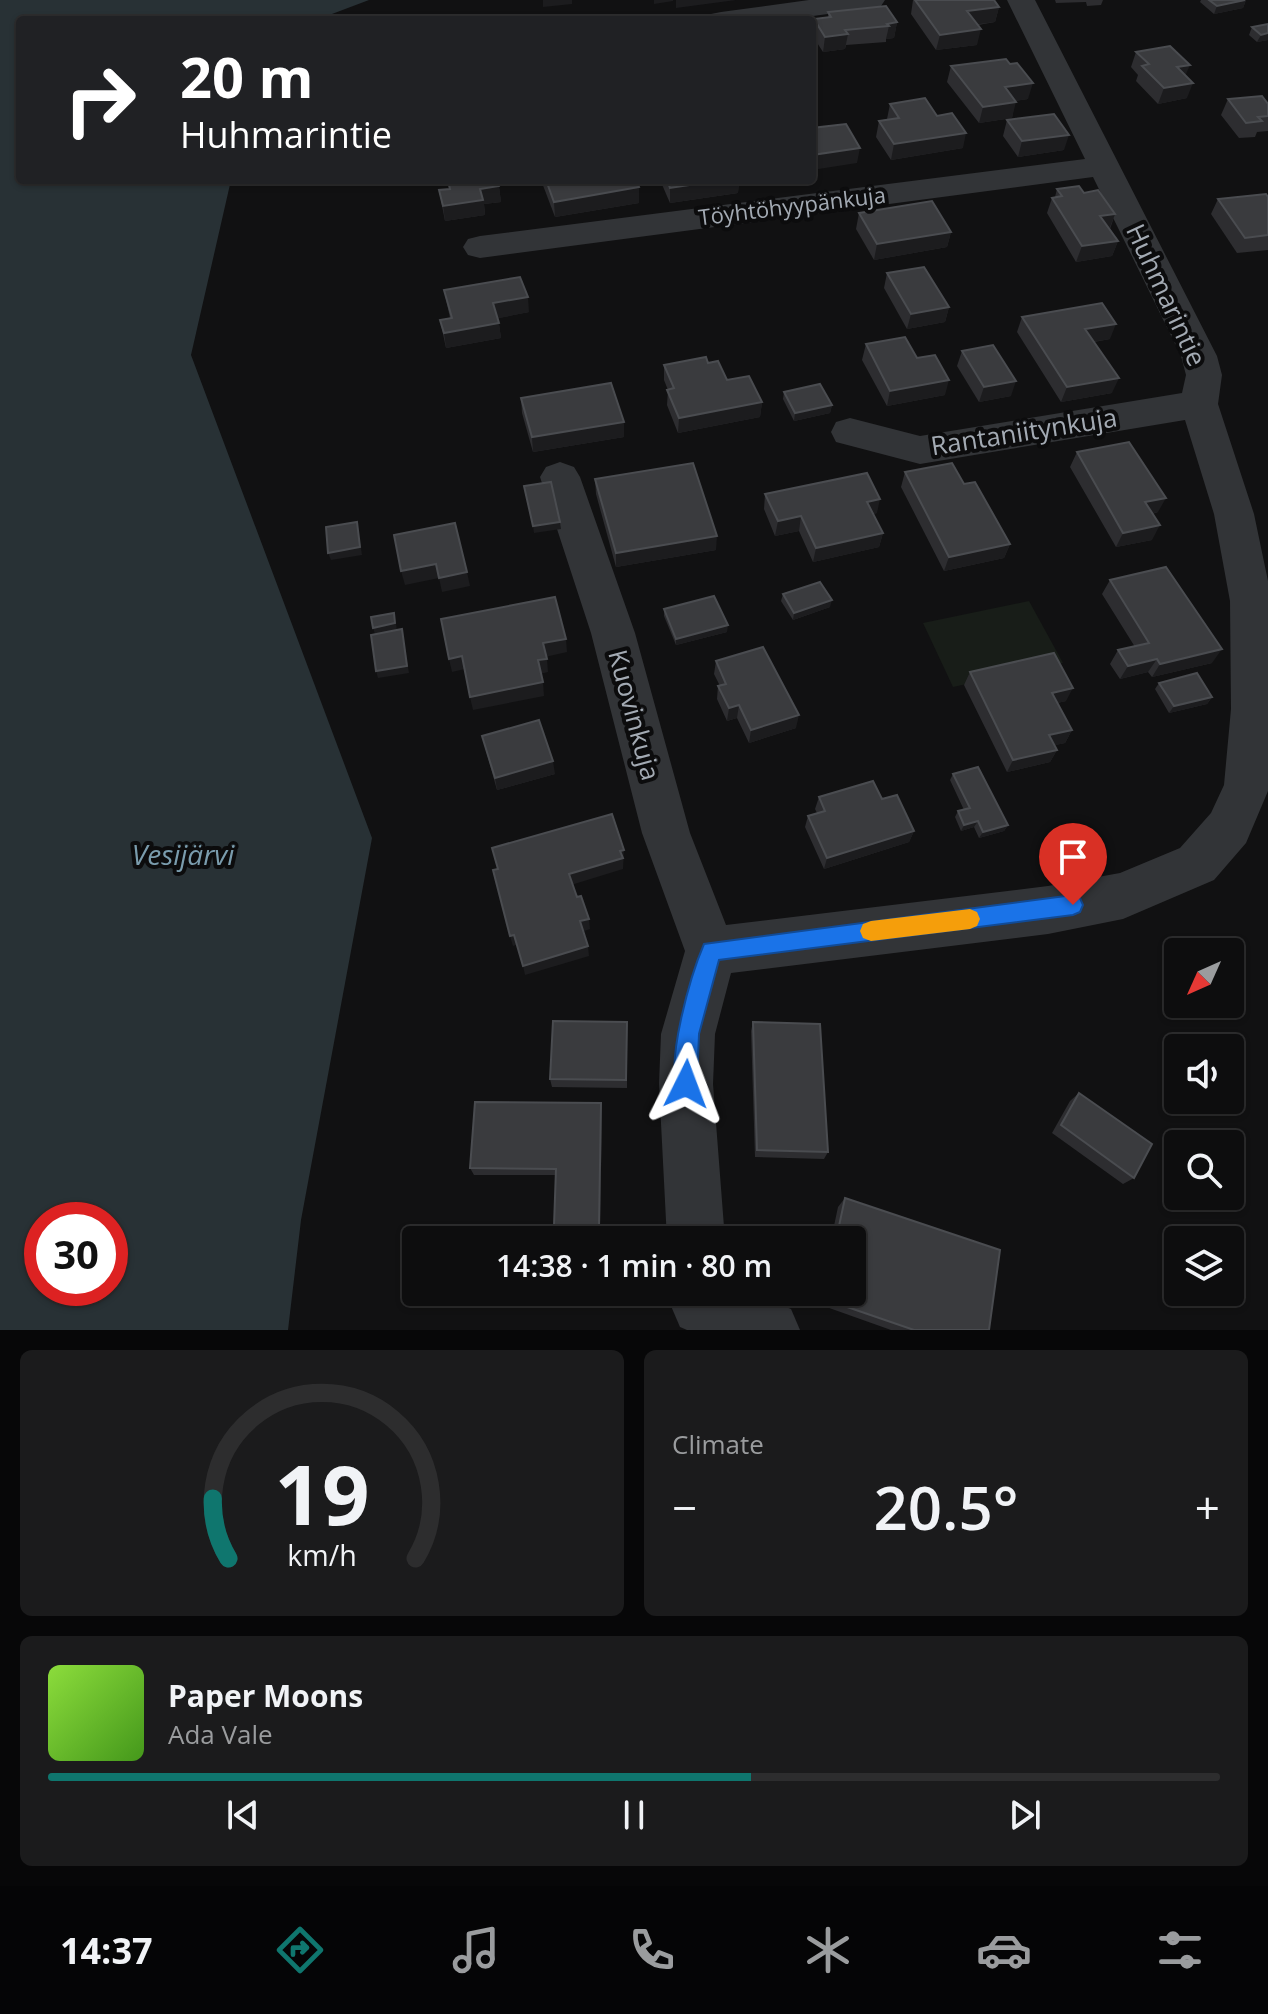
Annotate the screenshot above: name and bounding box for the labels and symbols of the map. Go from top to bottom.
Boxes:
street label: Töyhtöhyypänkuja [697,179,887,231]
street label: Huhmarintie [1118,218,1216,372]
street label: Rantaniitynkuja [928,399,1120,464]
street label: Kuovinkuja [600,646,670,784]
pin [1039,823,1107,905]
water label: Vesijärvi [132,835,235,873]
north arrow [1164,938,1244,1018]
position arrow [644,1042,728,1126]
speed limit sign: 30 [24,1202,128,1306]

